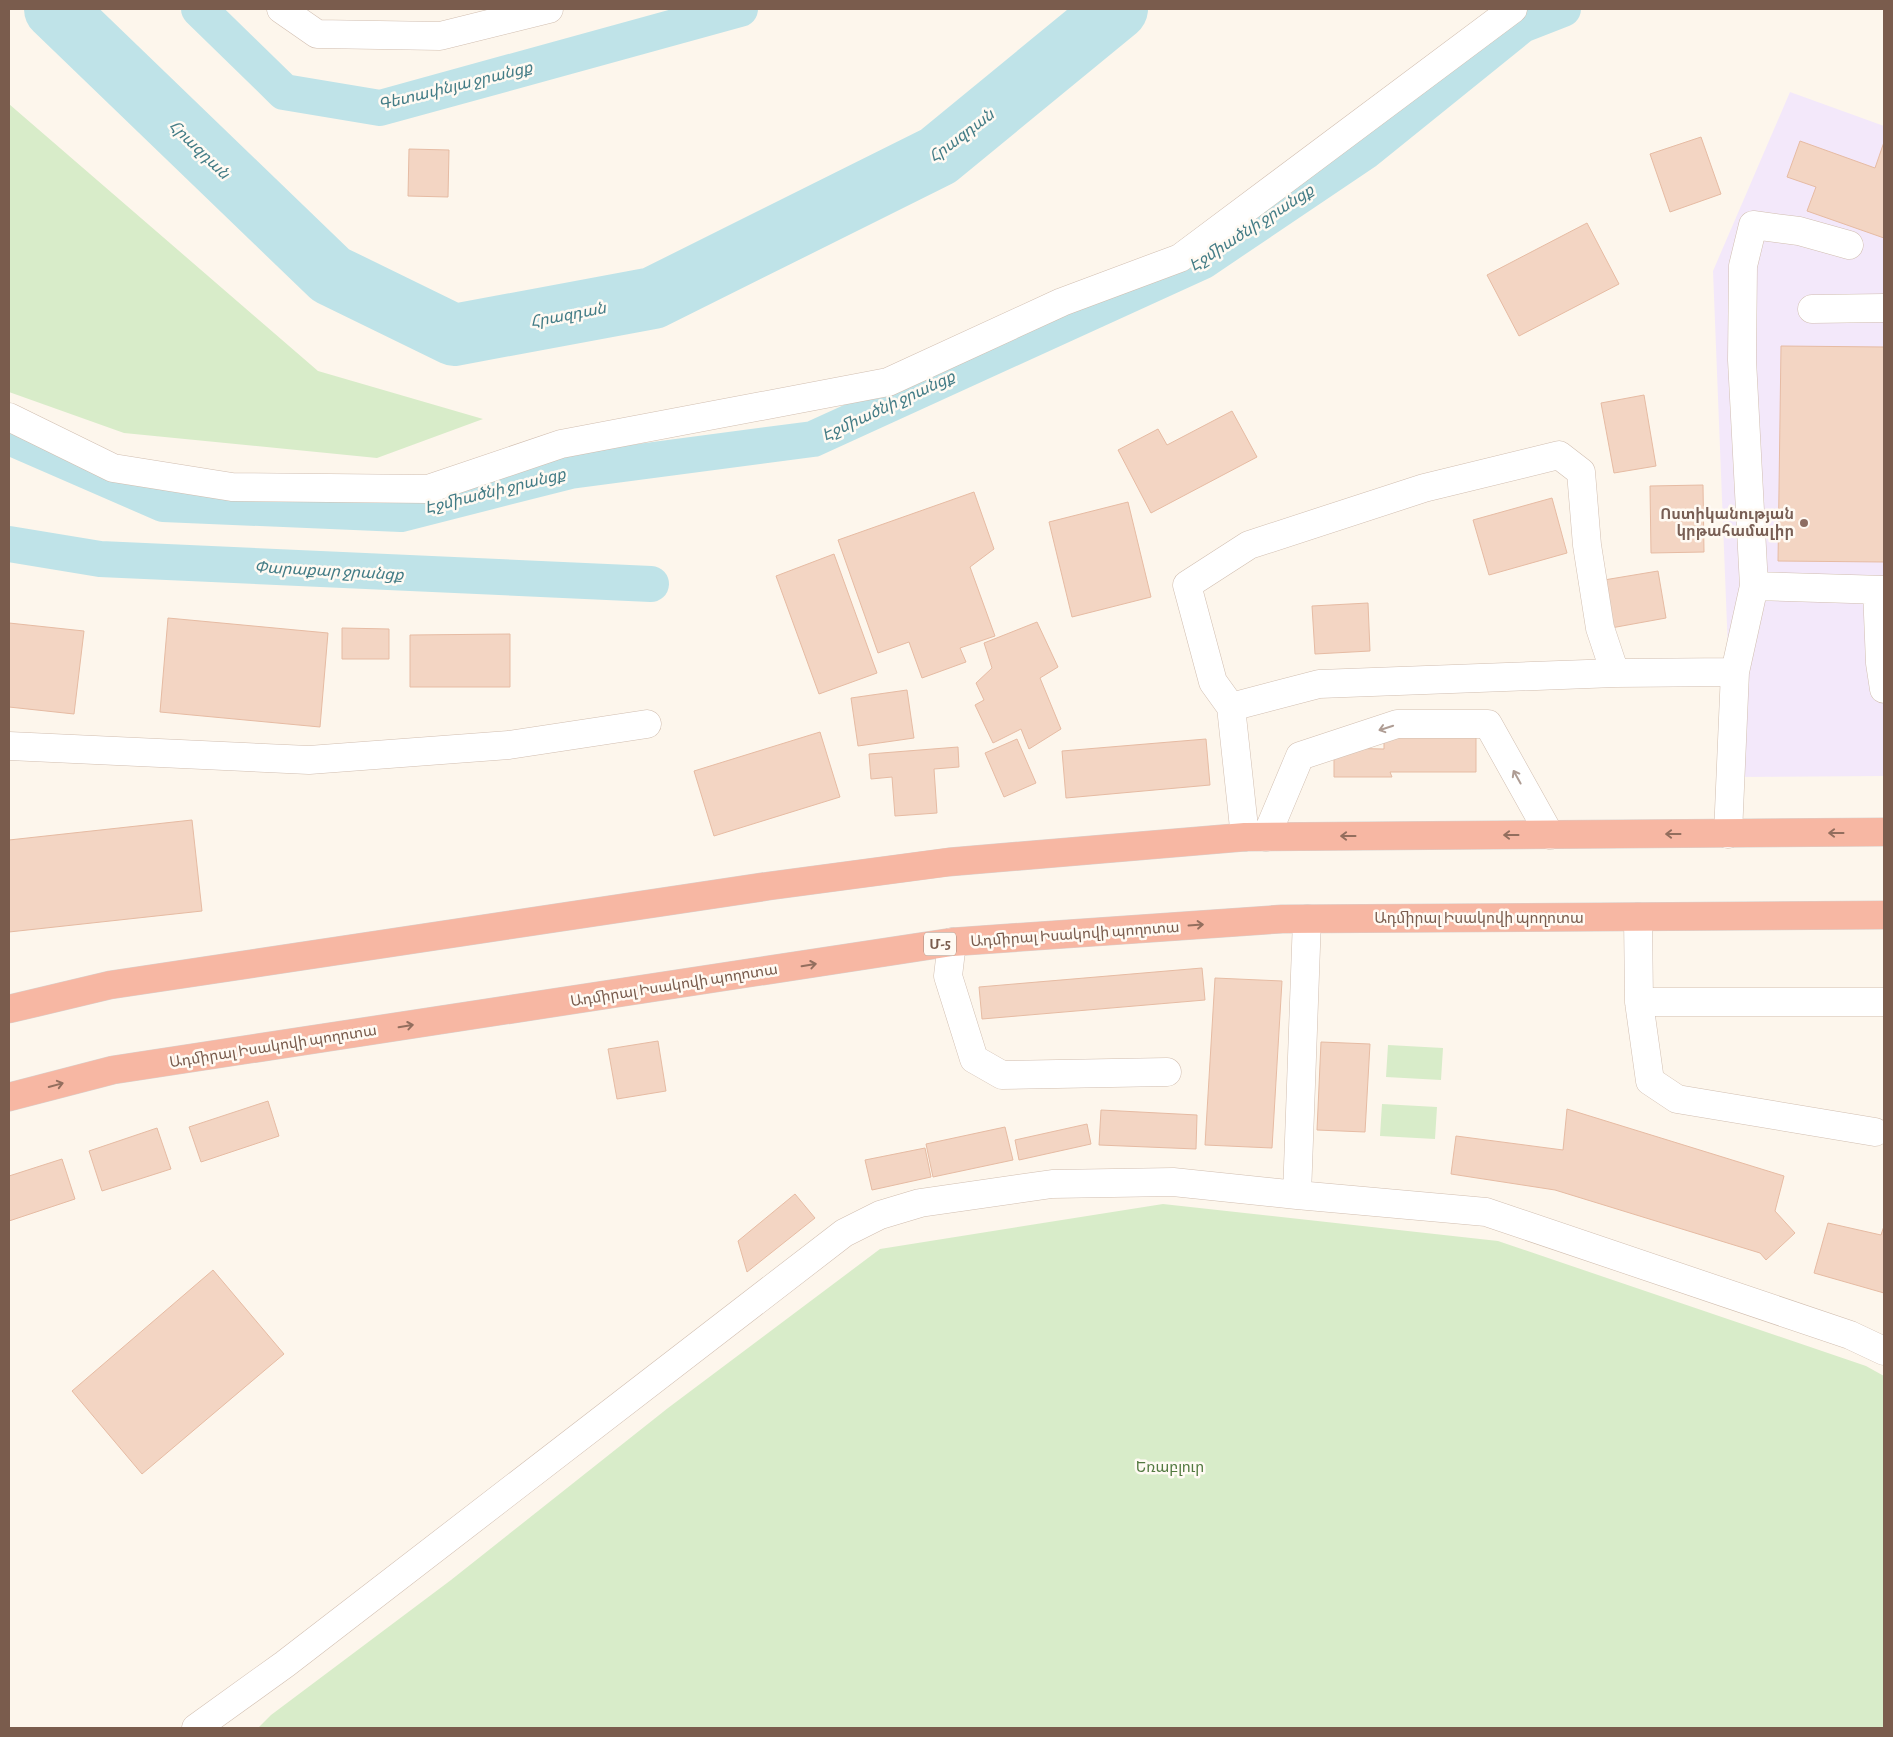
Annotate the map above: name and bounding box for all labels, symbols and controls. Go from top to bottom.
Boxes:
water label: Գետափնյա ջրանցք [376,59,536,114]
water label: Հրազդան [926,106,999,166]
water label: Հրազդան [166,117,233,184]
water label: Էջմիածնի ջրանցք [1187,181,1318,275]
water label: Հրազդան [529,300,609,331]
water label: Էջմիածնի ջրանցք [819,367,959,445]
water label: Էջմիածնի ջրանցք [423,465,569,517]
place label: Ոստիկանության կրթահամալիր [1660,506,1794,540]
marker: Ոստիկանության կրթահամալիր [1798,517,1810,529]
water label: Փարաքար ջրանցք [254,559,405,584]
one-way arrow [1379,723,1395,733]
one-way arrow [1512,770,1521,785]
one-way arrow [1828,828,1844,838]
one-way arrow [1665,829,1682,839]
one-way arrow [1503,830,1519,840]
one-way arrow [1340,831,1356,841]
street label: Ադմիրալ Իսակովի պողոտա [1374,911,1584,927]
street label: Ադմիրալ Իսակովի պողոտա [970,920,1180,950]
one-way arrow [1188,920,1204,930]
road number: Մ-5 [924,932,956,956]
one-way arrow [800,959,816,969]
street label: Ադմիրալ Իսակովի պողոտա [569,962,779,1010]
one-way arrow [397,1020,413,1030]
street label: Ադմիրալ Իսակովի պողոտա [168,1023,378,1071]
one-way arrow [47,1080,63,1089]
park label: Եռաբլուր [1136,1460,1204,1476]

